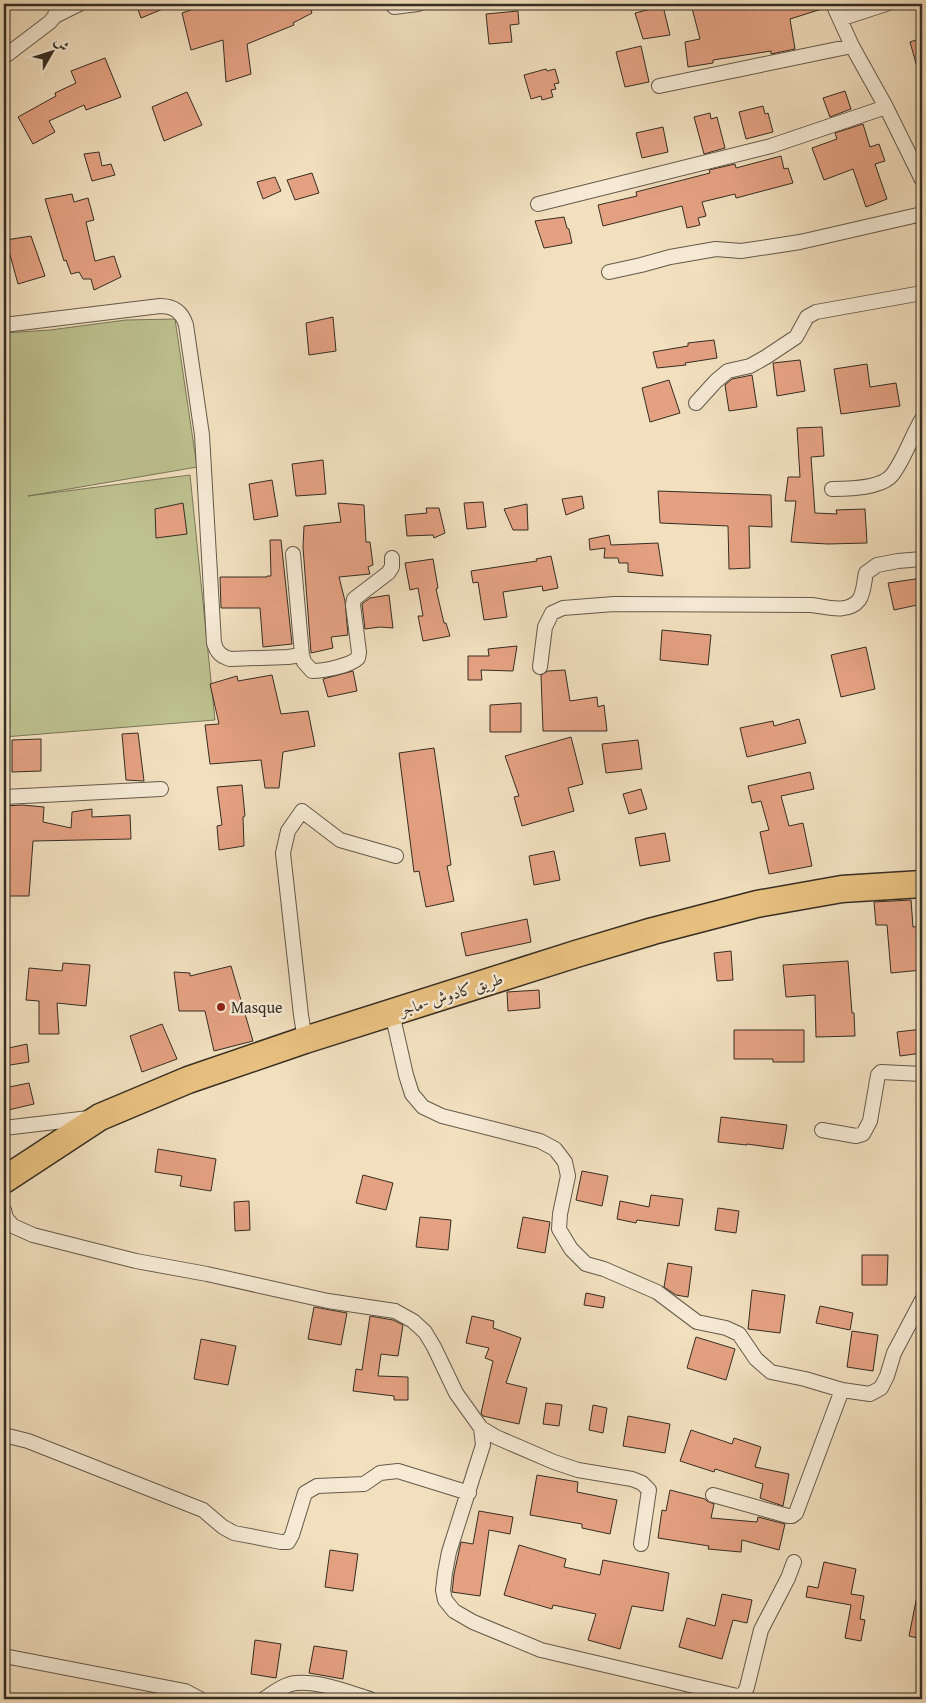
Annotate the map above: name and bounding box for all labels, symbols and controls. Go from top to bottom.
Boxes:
north arrow [28,28,78,78]
text: ش [50,32,74,56]
street label: طريق كادوش -ماجر [394,966,506,1023]
place label: Masque [231,995,283,1019]
marker: Masque [215,1001,227,1013]

